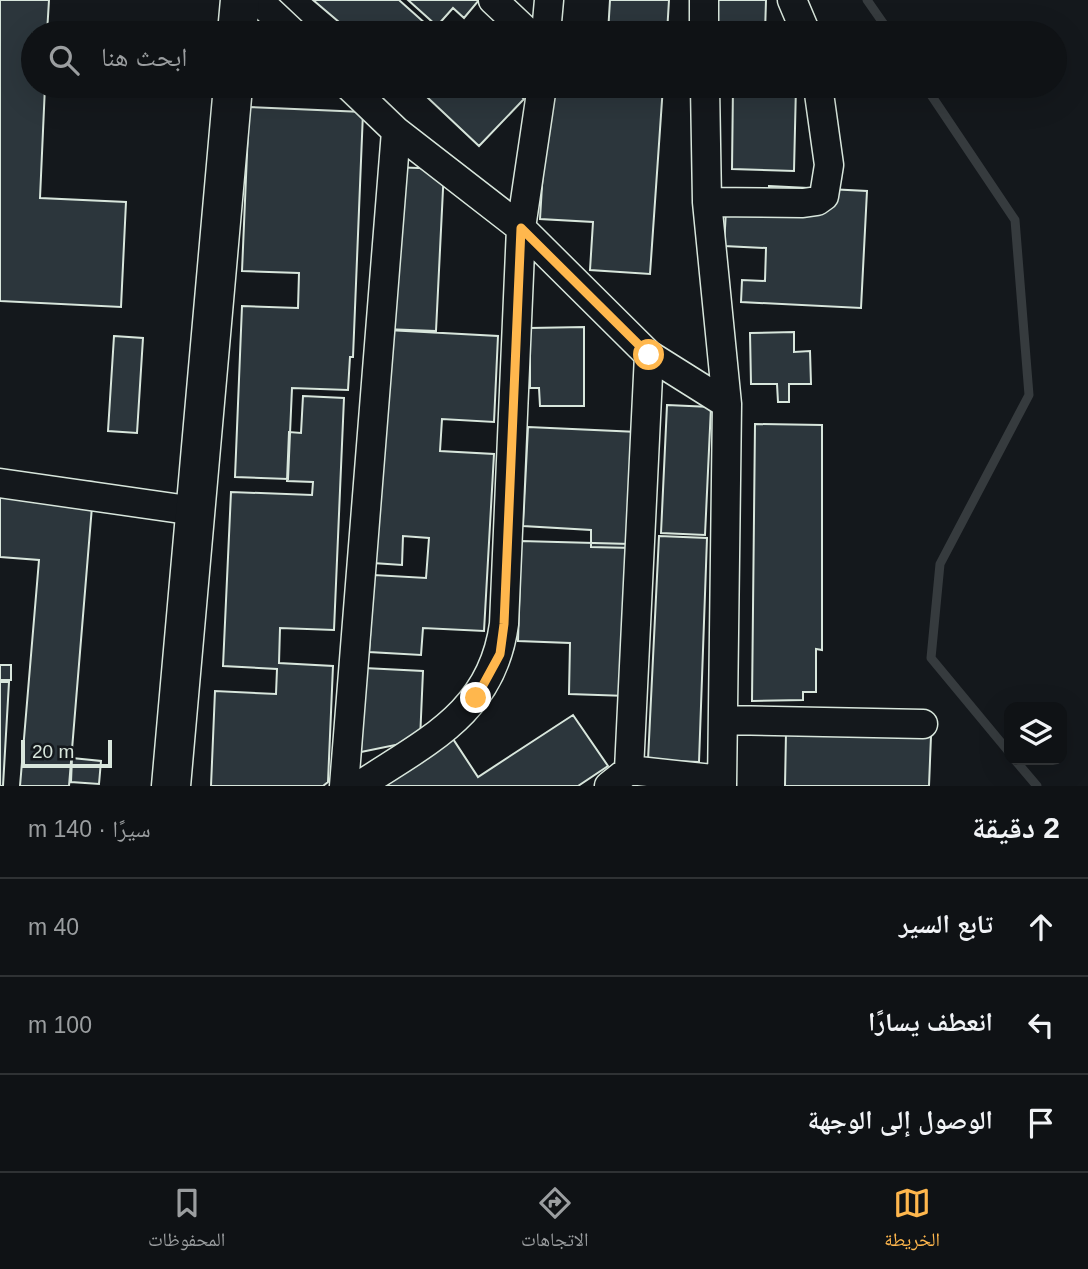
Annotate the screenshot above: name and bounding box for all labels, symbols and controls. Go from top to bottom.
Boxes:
search box [21,21,1067,98]
icon: search [45,41,83,79]
text: ابحث هنا [101,42,188,72]
route start [633,339,664,370]
route end [460,682,491,713]
map controls [1004,702,1067,765]
button: layers [1004,702,1067,765]
scale bar [21,737,112,769]
text: 20 m [32,741,74,762]
text: 2 دقيقة [972,811,1060,844]
text: سيرًا · 140 m [28,816,151,842]
icon: ahead [1022,908,1060,946]
text: تابع السير [899,909,993,939]
text: 40 m [28,914,79,940]
icon: left [1022,1006,1060,1044]
text: انعطف يسارًا [868,1007,993,1037]
text: 100 m [28,1012,92,1038]
icon: arrive [1022,1104,1060,1142]
text: الوصول إلى الوجهة [808,1105,993,1135]
tab: المحفوظات [148,1184,225,1258]
tab: الاتجاهات [521,1184,588,1258]
tab: الخريطة [884,1184,940,1258]

